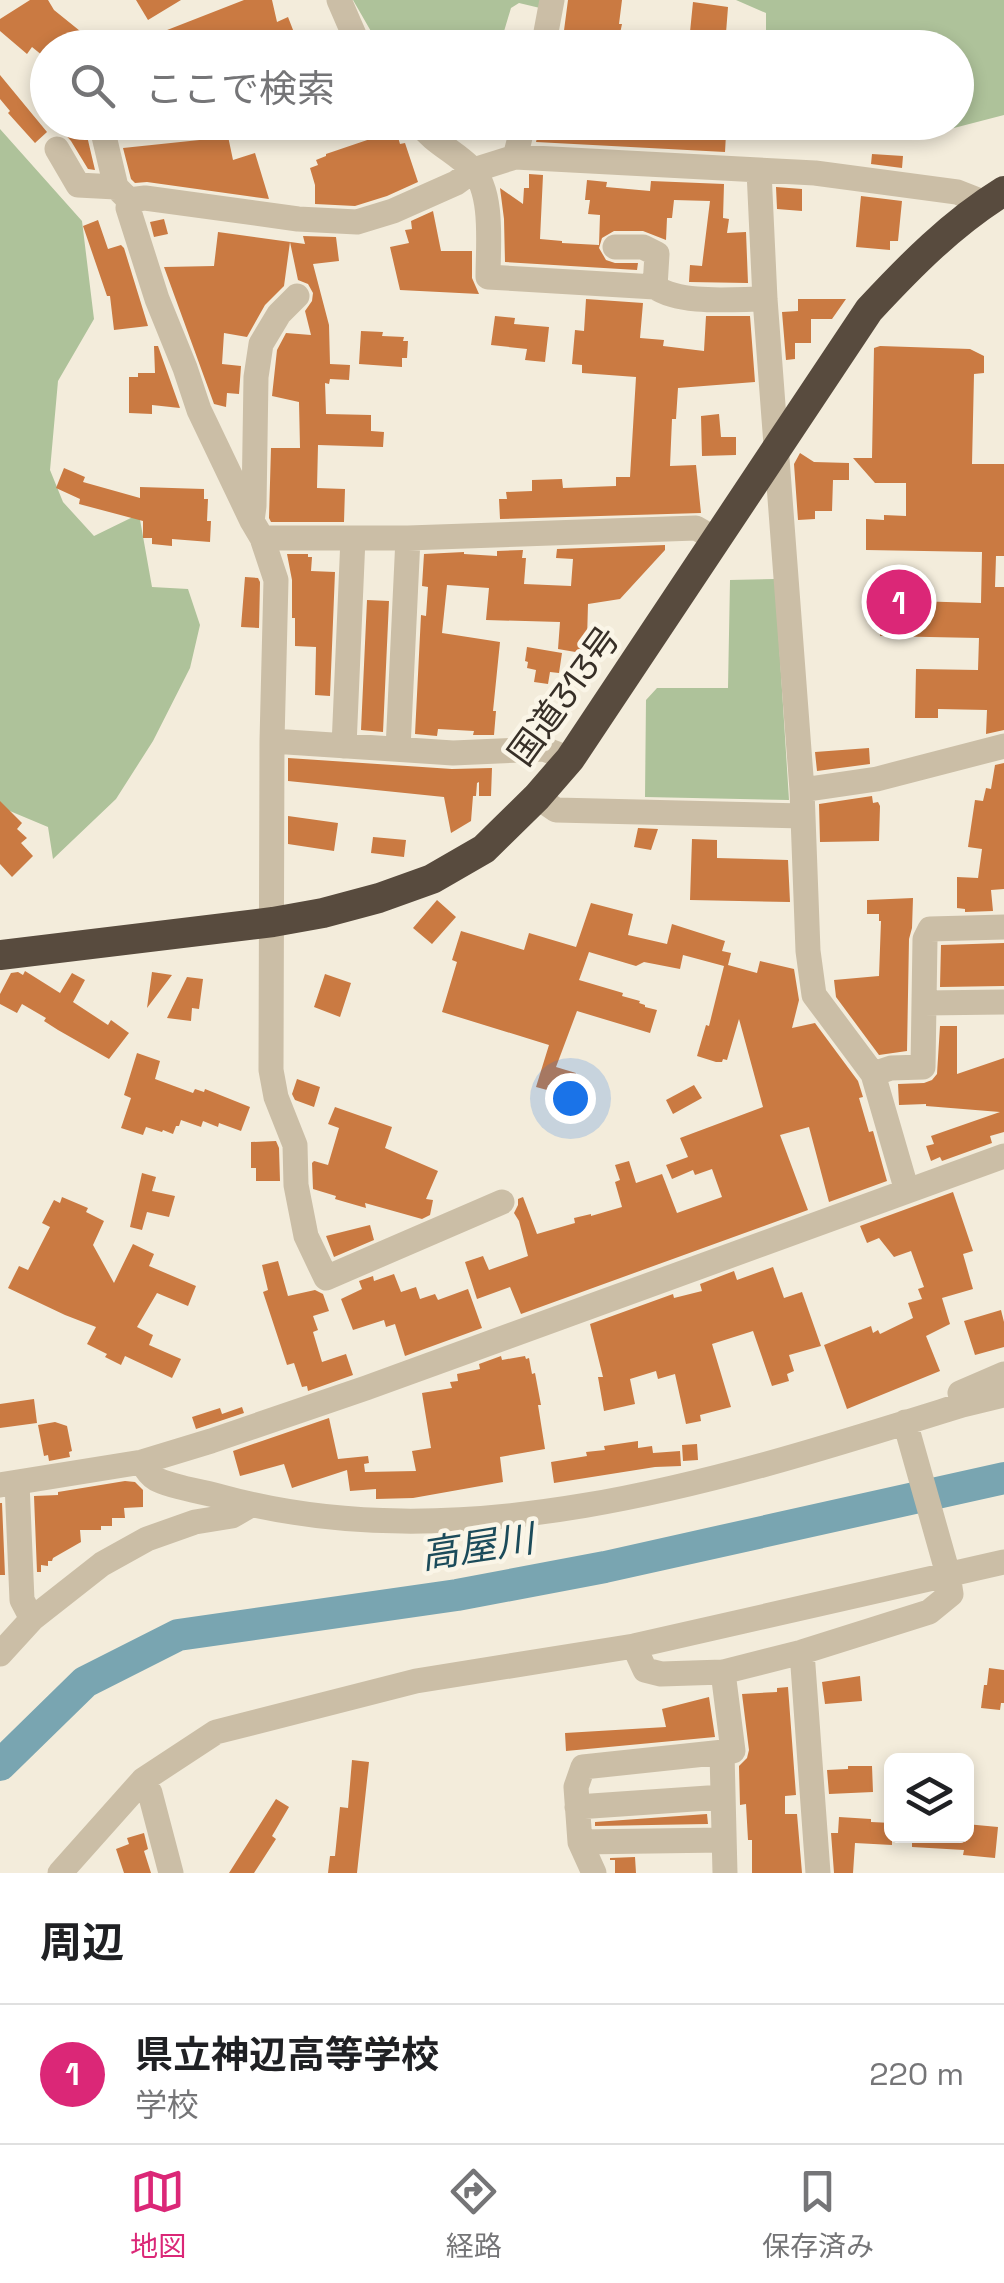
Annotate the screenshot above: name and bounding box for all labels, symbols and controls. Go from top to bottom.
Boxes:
search box [30,30,974,140]
icon: search [65,58,120,113]
text: ここで検索 [145,65,335,113]
pin: 1 [866,564,932,640]
street label: 国道313号 [499,618,629,774]
your location [545,1073,596,1124]
water label: 高屋川 [417,1514,541,1580]
map controls [884,1753,974,1843]
button: layers [884,1753,974,1843]
text: 周辺 [40,1916,124,1969]
text: 県立神辺高等学校 [135,2031,439,2079]
text: 1 [65,2054,80,2094]
text: 220 m [869,2054,964,2094]
text: 学校 [135,2085,199,2125]
tab: 地図 [130,2164,186,2264]
tab: 経路 [446,2164,502,2264]
tab: 保存済み [762,2164,874,2264]

